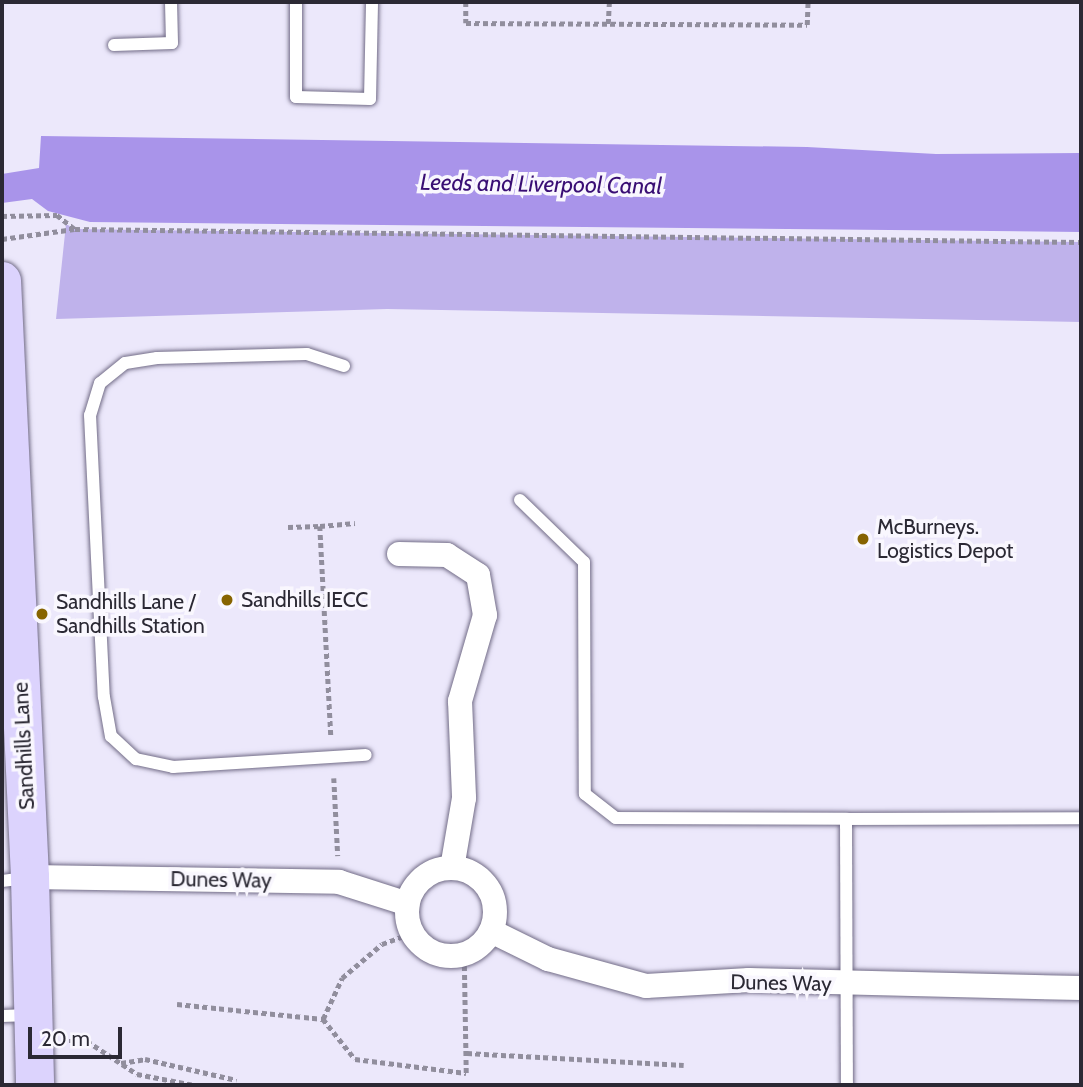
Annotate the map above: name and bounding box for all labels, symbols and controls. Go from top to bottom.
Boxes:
water label: Leeds and Liverpool Canal [420,168,662,200]
place label: McBurneys. Logistics Depot [877,514,1013,564]
marker: McBurneys. Logistics Depot [855,531,871,547]
place label: Sandhills IECC [241,587,368,613]
place label: Sandhills Lane / Sandhills Station [56,589,205,639]
marker: Sandhills IECC [219,592,235,608]
marker: Sandhills Lane / Sandhills Station [34,606,50,622]
street label: Sandhills Lane [8,681,40,811]
street label: Dunes Way [170,867,272,893]
street label: Dunes Way [730,970,832,996]
scale bar [32,1014,126,1058]
text: 20 m [41,1026,90,1051]

